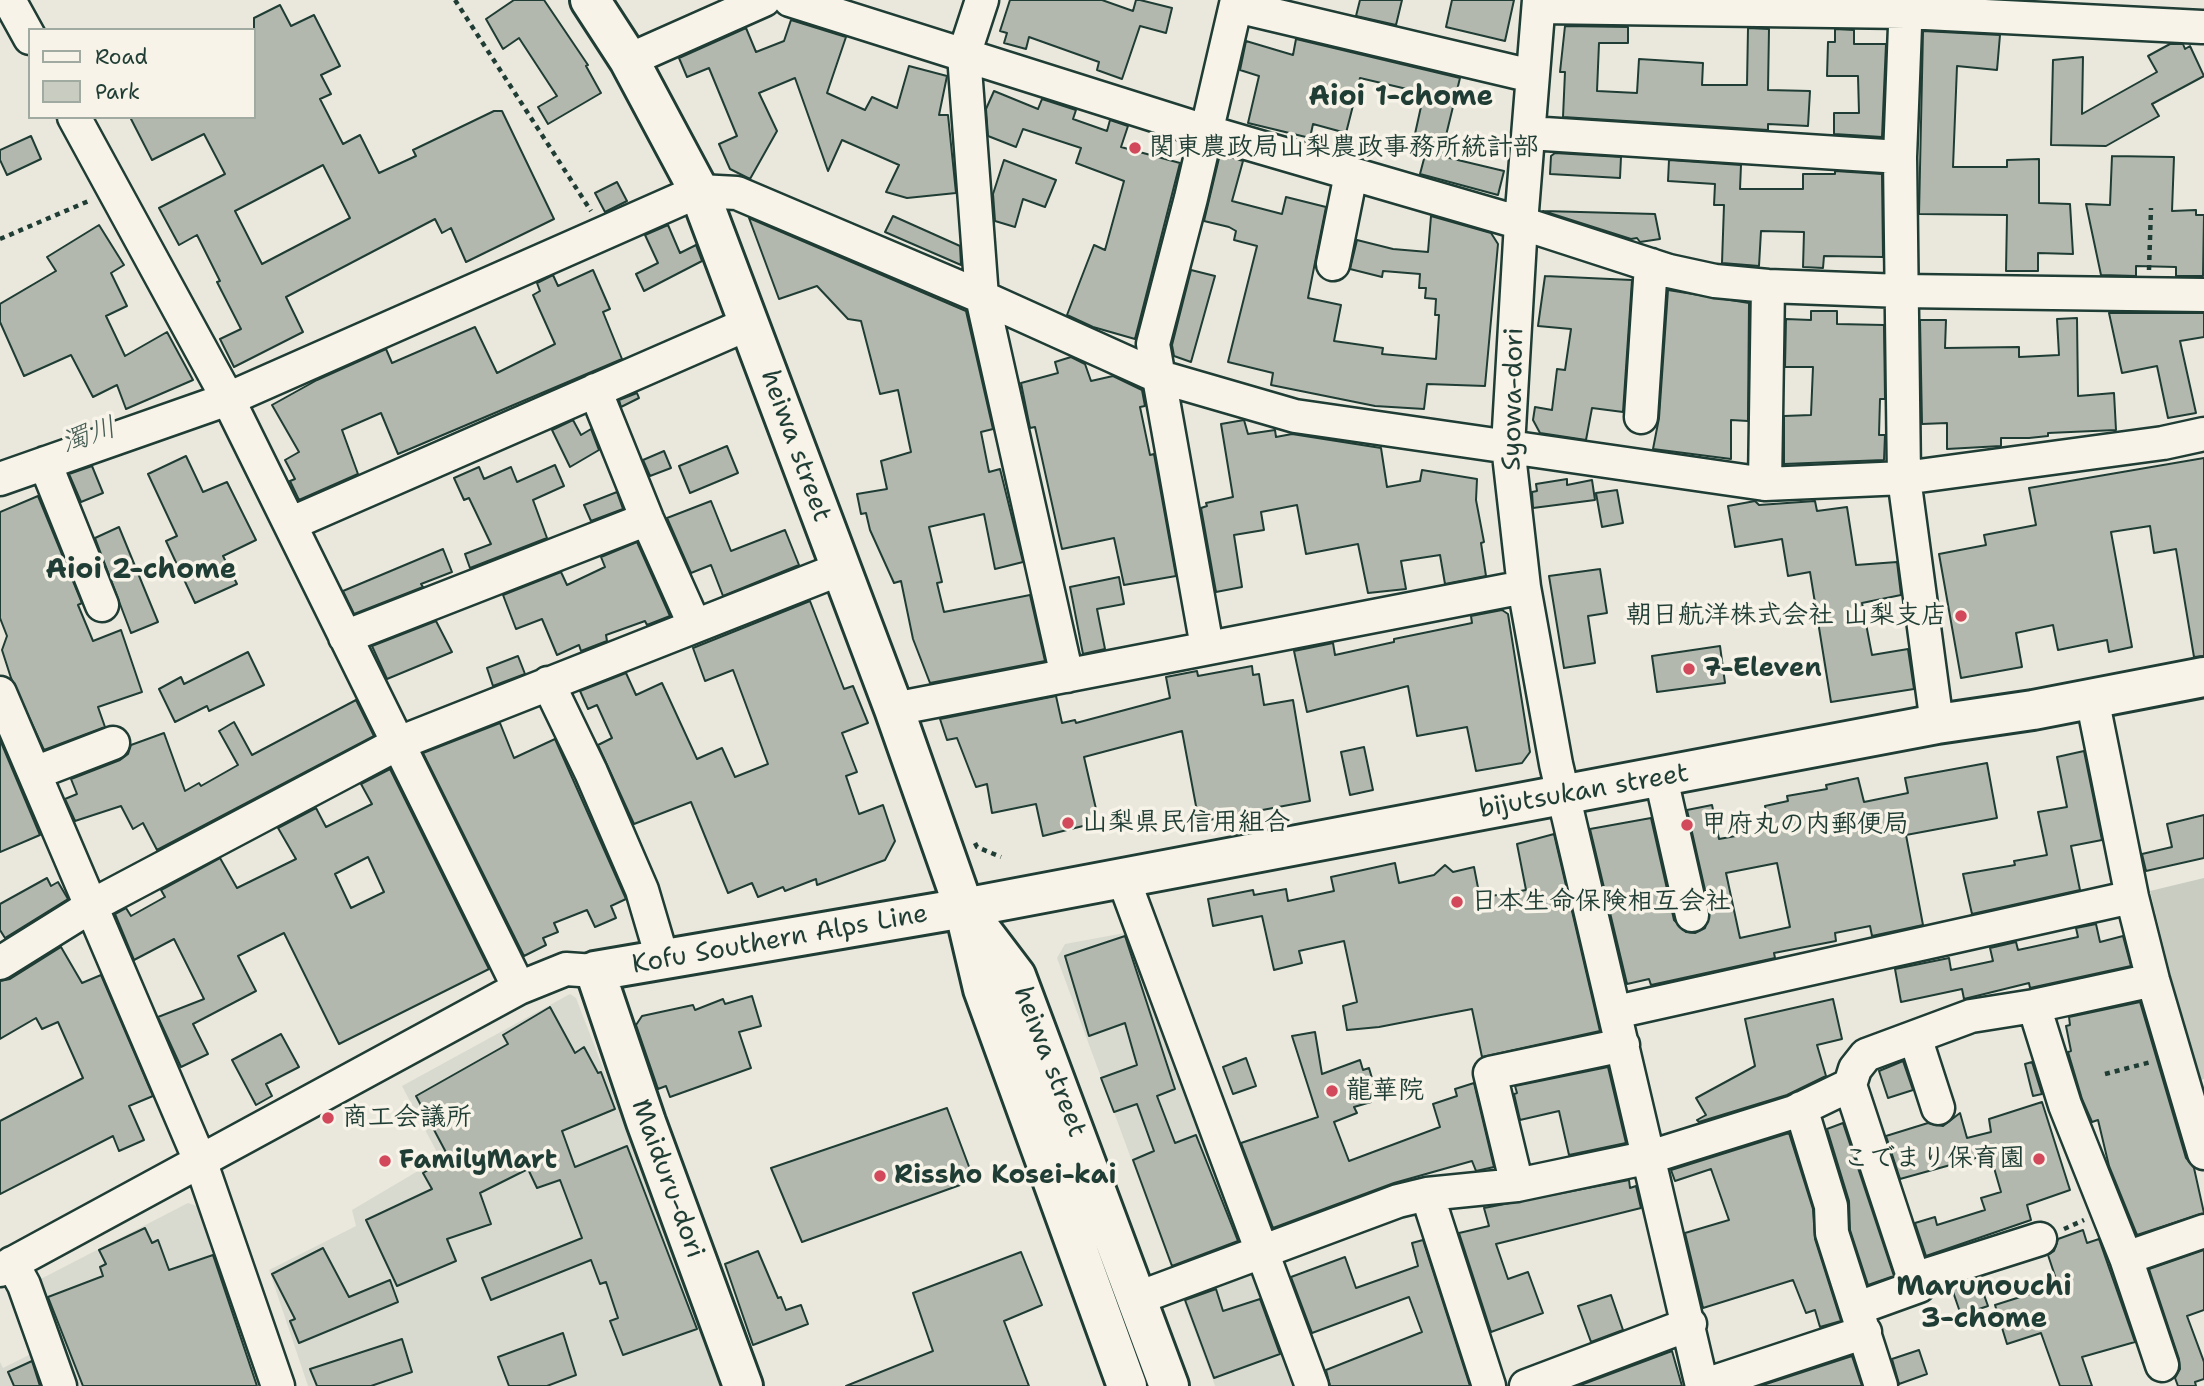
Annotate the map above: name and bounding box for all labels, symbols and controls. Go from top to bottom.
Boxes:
legend [28,28,256,119]
text: Road [95,43,148,71]
text: Park [95,78,140,106]
district label: Aioi 1-chome [1309,81,1493,115]
place label: 関東農政局山梨農政事務所統計部 [1149,132,1539,164]
marker: 関東農政局山梨農政事務所統計部 [1127,140,1143,156]
street label: Syowa-dori [1497,327,1531,471]
street label: heiwa street [753,366,837,526]
water label: 濁川 [57,411,121,461]
district label: Aioi 2-chome [45,554,237,588]
place label: 朝日航洋株式会社 山梨支店 [1626,600,1947,632]
marker: 朝日航洋株式会社 山梨支店 [1953,608,1969,624]
place label: 7-Eleven [1703,653,1822,685]
marker: 7-Eleven [1681,661,1697,677]
street label: bijutsukan street [1477,758,1691,826]
place label: 山梨県民信用組合 [1082,807,1290,839]
place label: 甲府丸の内郵便局 [1701,809,1909,841]
marker: 山梨県民信用組合 [1060,815,1076,831]
marker: 甲府丸の内郵便局 [1679,817,1695,833]
place label: 日本生命保険相互会社 [1471,886,1731,918]
marker: 日本生命保険相互会社 [1449,894,1465,910]
street label: Kofu Southern Alps Line [630,899,930,981]
street label: heiwa street [1006,982,1092,1142]
place label: 龍華院 [1346,1075,1424,1107]
marker: 龍華院 [1324,1083,1340,1099]
street label: Maiduru-dori [624,1095,710,1263]
place label: 商工会議所 [342,1102,472,1134]
marker: 商工会議所 [320,1110,336,1126]
place label: こでまり保育園 [1843,1143,2025,1175]
place label: FamilyMart [399,1145,557,1177]
marker: こでまり保育園 [2031,1151,2047,1167]
marker: FamilyMart [377,1153,393,1169]
place label: Rissho Kosei-kai [894,1160,1116,1192]
marker: Rissho Kosei-kai [872,1168,888,1184]
district label: Marunouchi 3-chome [1896,1271,2072,1337]

